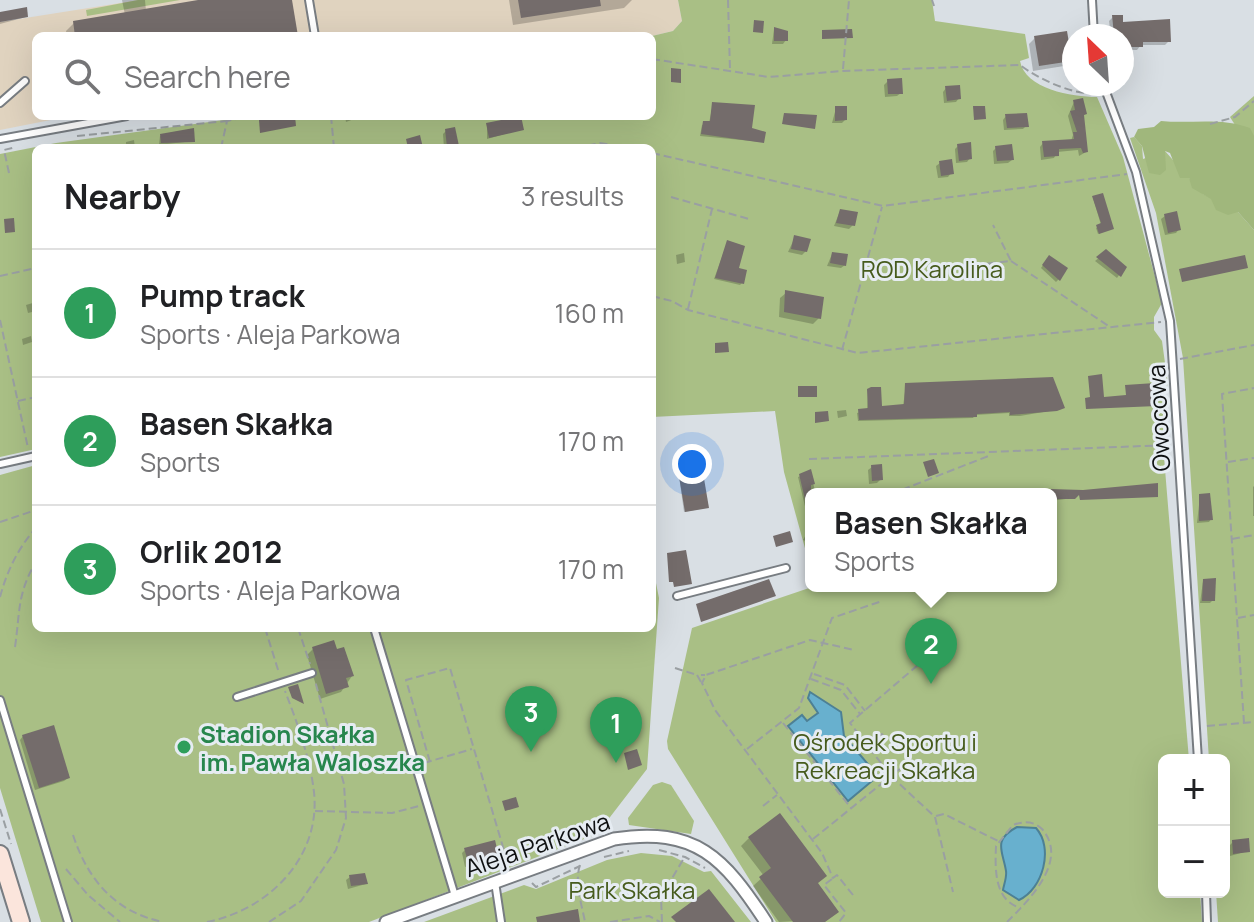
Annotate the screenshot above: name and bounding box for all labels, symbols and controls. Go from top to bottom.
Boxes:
north arrow [1062,24,1134,96]
search box [32,32,656,120]
icon: search [60,54,104,98]
text: Search here [124,56,291,97]
text: Nearby [64,173,180,219]
text: 3 results [521,178,624,214]
park label: ROD Karolina [861,252,1003,285]
text: Pump track [140,275,305,316]
text: 1 [84,295,96,331]
text: 160 m [555,295,624,331]
text: Sports · Aleja Parkowa [140,316,400,352]
street label: Owocowa [1139,364,1177,472]
text: Basen Skałka [140,403,333,444]
text: 2 [82,423,98,459]
text: 170 m [558,423,624,459]
text: Sports [140,444,220,480]
your location [672,444,712,484]
popup [805,488,1057,592]
text: Basen Skałka [834,502,1028,543]
text: Orlik 2012 [140,531,282,572]
text: Sports [834,543,915,579]
text: 3 [82,551,98,587]
text: 170 m [558,551,624,587]
text: Sports · Aleja Parkowa [140,572,400,608]
pin: 2 [905,618,957,684]
pin: 3 [505,686,557,752]
pin: 1 [590,697,642,763]
place label: Stadion Skałka im. Pawła Waloszka [200,717,425,778]
park label: Ośrodek Sportu i Rekreacji Skałka [793,725,977,786]
marker: Stadion Skałka im. Pawła Waloszka [175,738,193,756]
map controls [1158,754,1230,898]
button: + [1158,754,1230,826]
street label: Aleja Parkowa [460,804,614,884]
button: − [1158,826,1230,898]
park label: Park Skałka [569,873,695,906]

